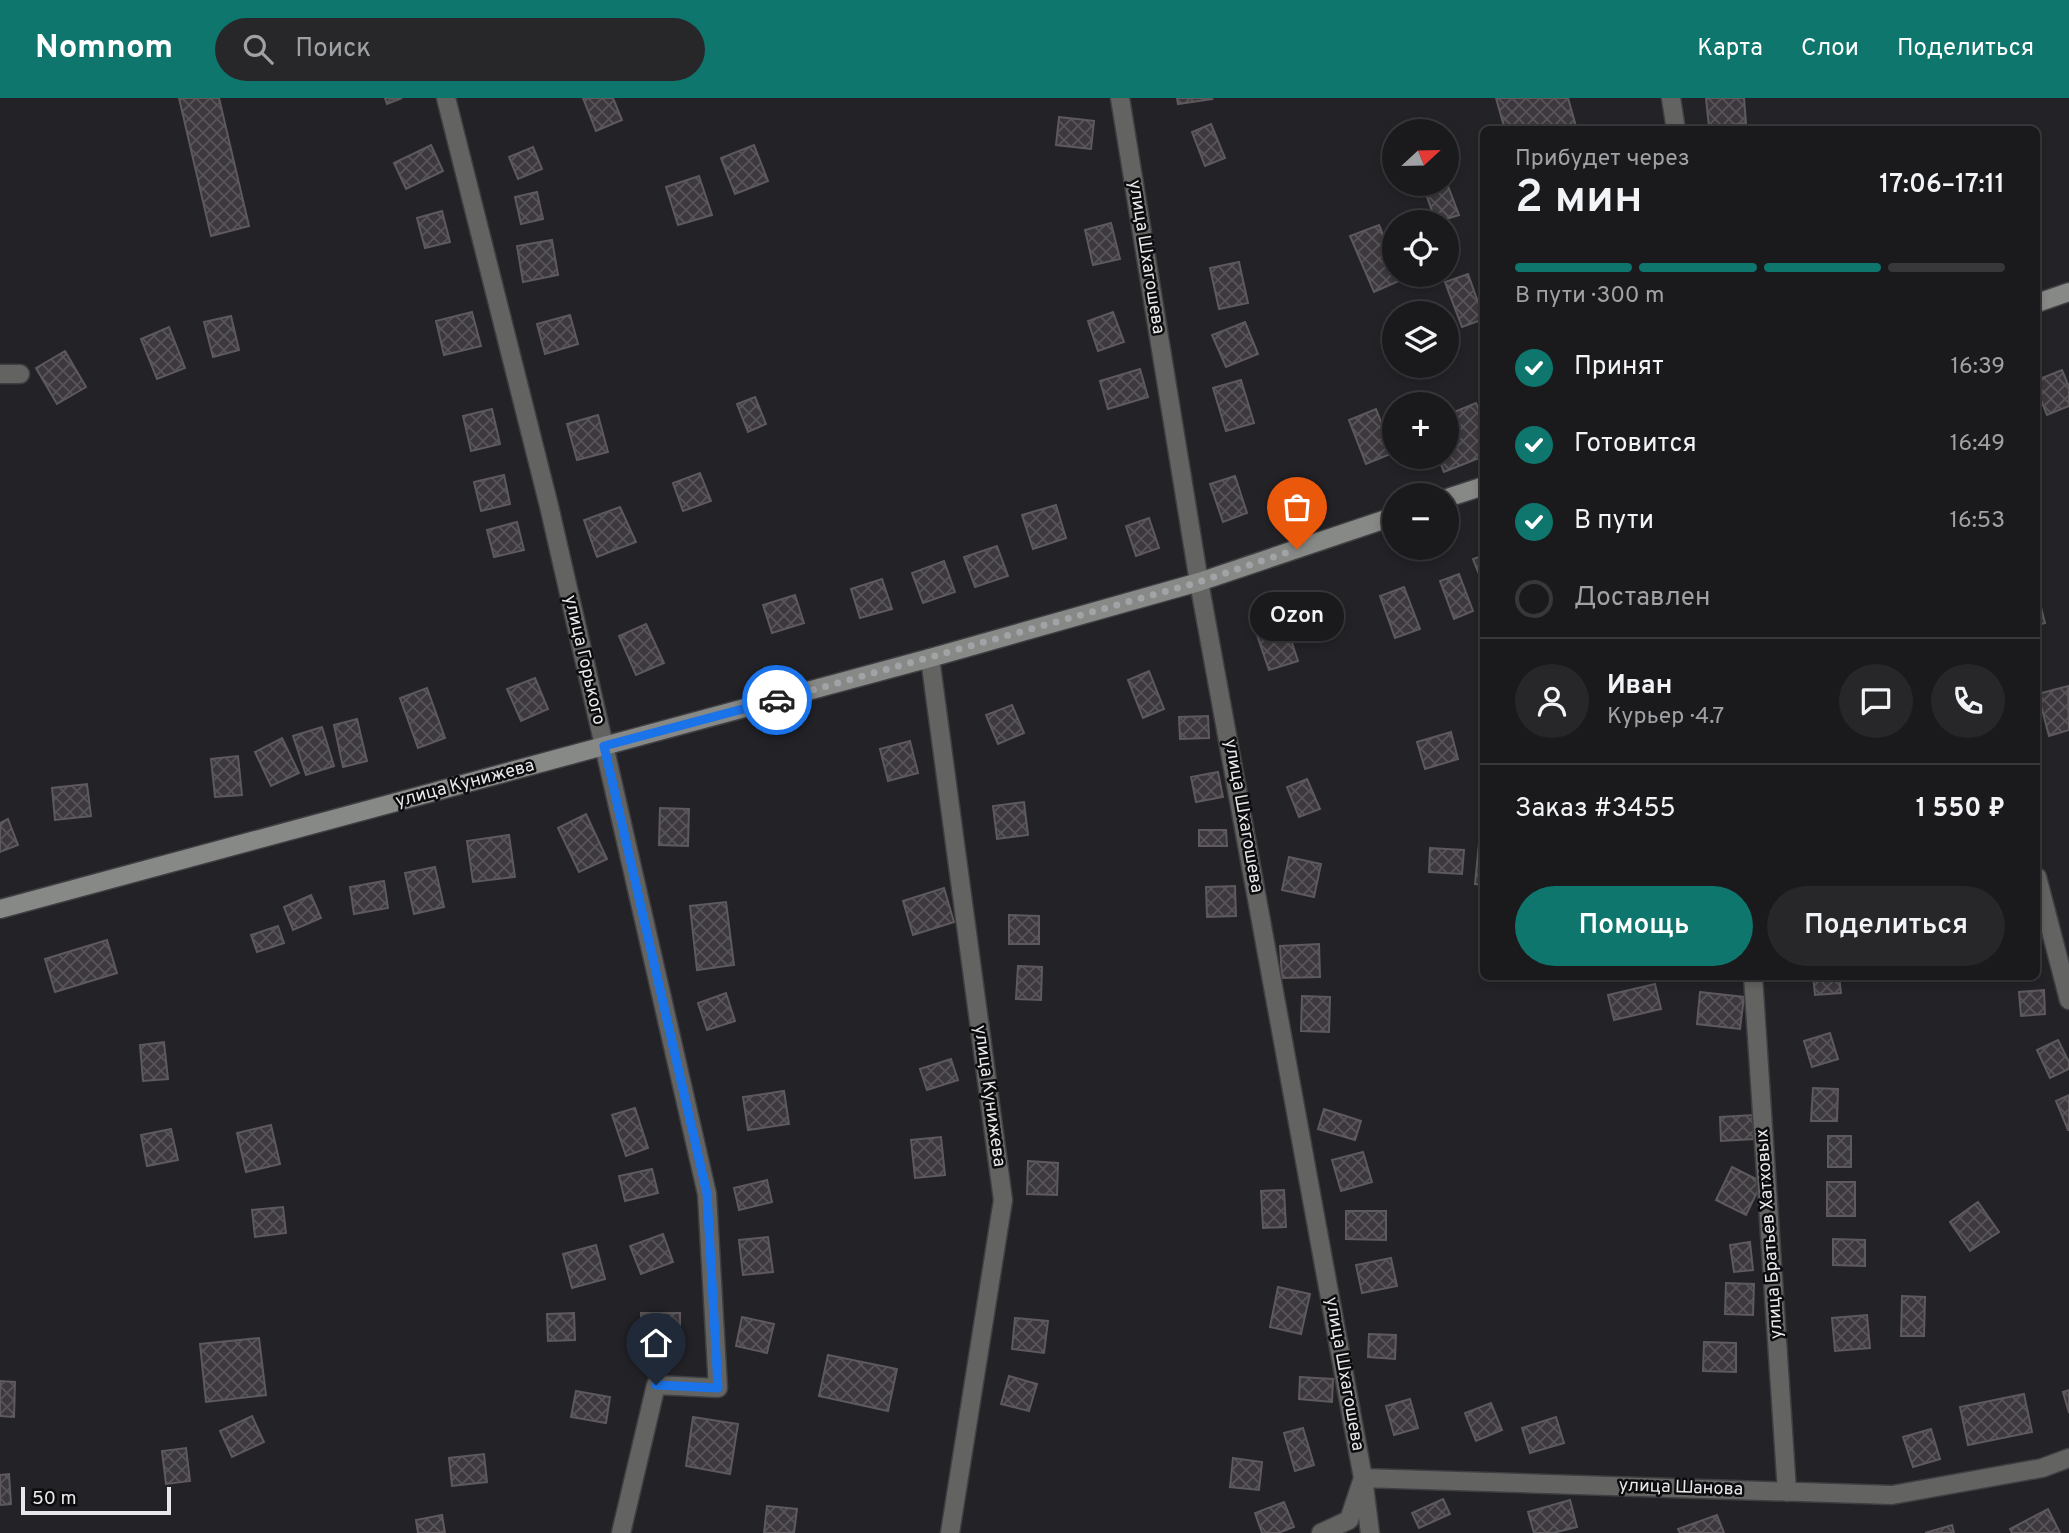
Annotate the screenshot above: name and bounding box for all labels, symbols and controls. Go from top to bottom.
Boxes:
search box [215,18,705,81]
text: Nomnom [35,28,173,70]
icon: search [239,30,277,68]
text: Поиск [295,33,371,66]
text: Карта [1697,34,1763,64]
text: Слои [1801,34,1859,64]
text: Поделиться [1897,34,2034,64]
north arrow [1382,119,1460,196]
map controls [1382,119,1459,560]
text: Прибудет через [1515,145,1690,174]
text: 17:06–17:11 [1879,169,2005,202]
text: 2 мин [1515,170,1643,229]
street label: улица Шхагошева [1122,178,1170,336]
button: locate [1382,210,1459,287]
text: В пути · 300 m [1515,282,1664,311]
button: layers [1382,301,1459,378]
icon: check [1515,349,1553,387]
text: Принят [1574,351,1664,384]
text: 16:39 [1950,353,2005,382]
button: + [1382,392,1459,469]
icon: check [1515,426,1553,464]
text: Готовится [1574,428,1697,461]
text: 16:49 [1950,430,2005,459]
pin [1267,477,1327,549]
button: − [1382,483,1459,560]
icon: bag [1278,488,1316,526]
icon: check [1515,503,1553,541]
text: В пути [1574,505,1654,538]
text: 16:53 [1949,507,2005,536]
text: Доставлен [1574,582,1710,615]
callout: Ozon [1250,591,1344,640]
street label: улица Горького [558,593,610,727]
text: Ozon [1270,602,1324,631]
button: person [1515,664,1589,738]
button: chat [1839,664,1913,738]
button: phone [1931,664,2005,738]
courier [742,665,812,735]
text: Иван [1607,670,1672,703]
icon: car [758,681,796,719]
text: Курьер · 4.7 [1607,703,1724,732]
street label: улица Шхагошева [1218,737,1268,895]
street label: улица Кунижева [393,754,537,814]
text: Заказ #3455 [1515,793,1676,826]
text: 1 550 ₽ [1916,793,2005,826]
button: Помощь [1515,886,1753,966]
button: Поделиться [1767,886,2005,966]
street label: улица Кунижева [968,1024,1010,1168]
street label: улица Братьев Хатховых [1751,1128,1789,1340]
street label: улица Шхагошева [1319,1295,1369,1453]
pin [626,1313,686,1385]
icon: home [637,1324,675,1362]
street label: улица Шанова [1618,1474,1744,1502]
scale bar [21,1484,172,1516]
text: 50 m [32,1487,77,1511]

